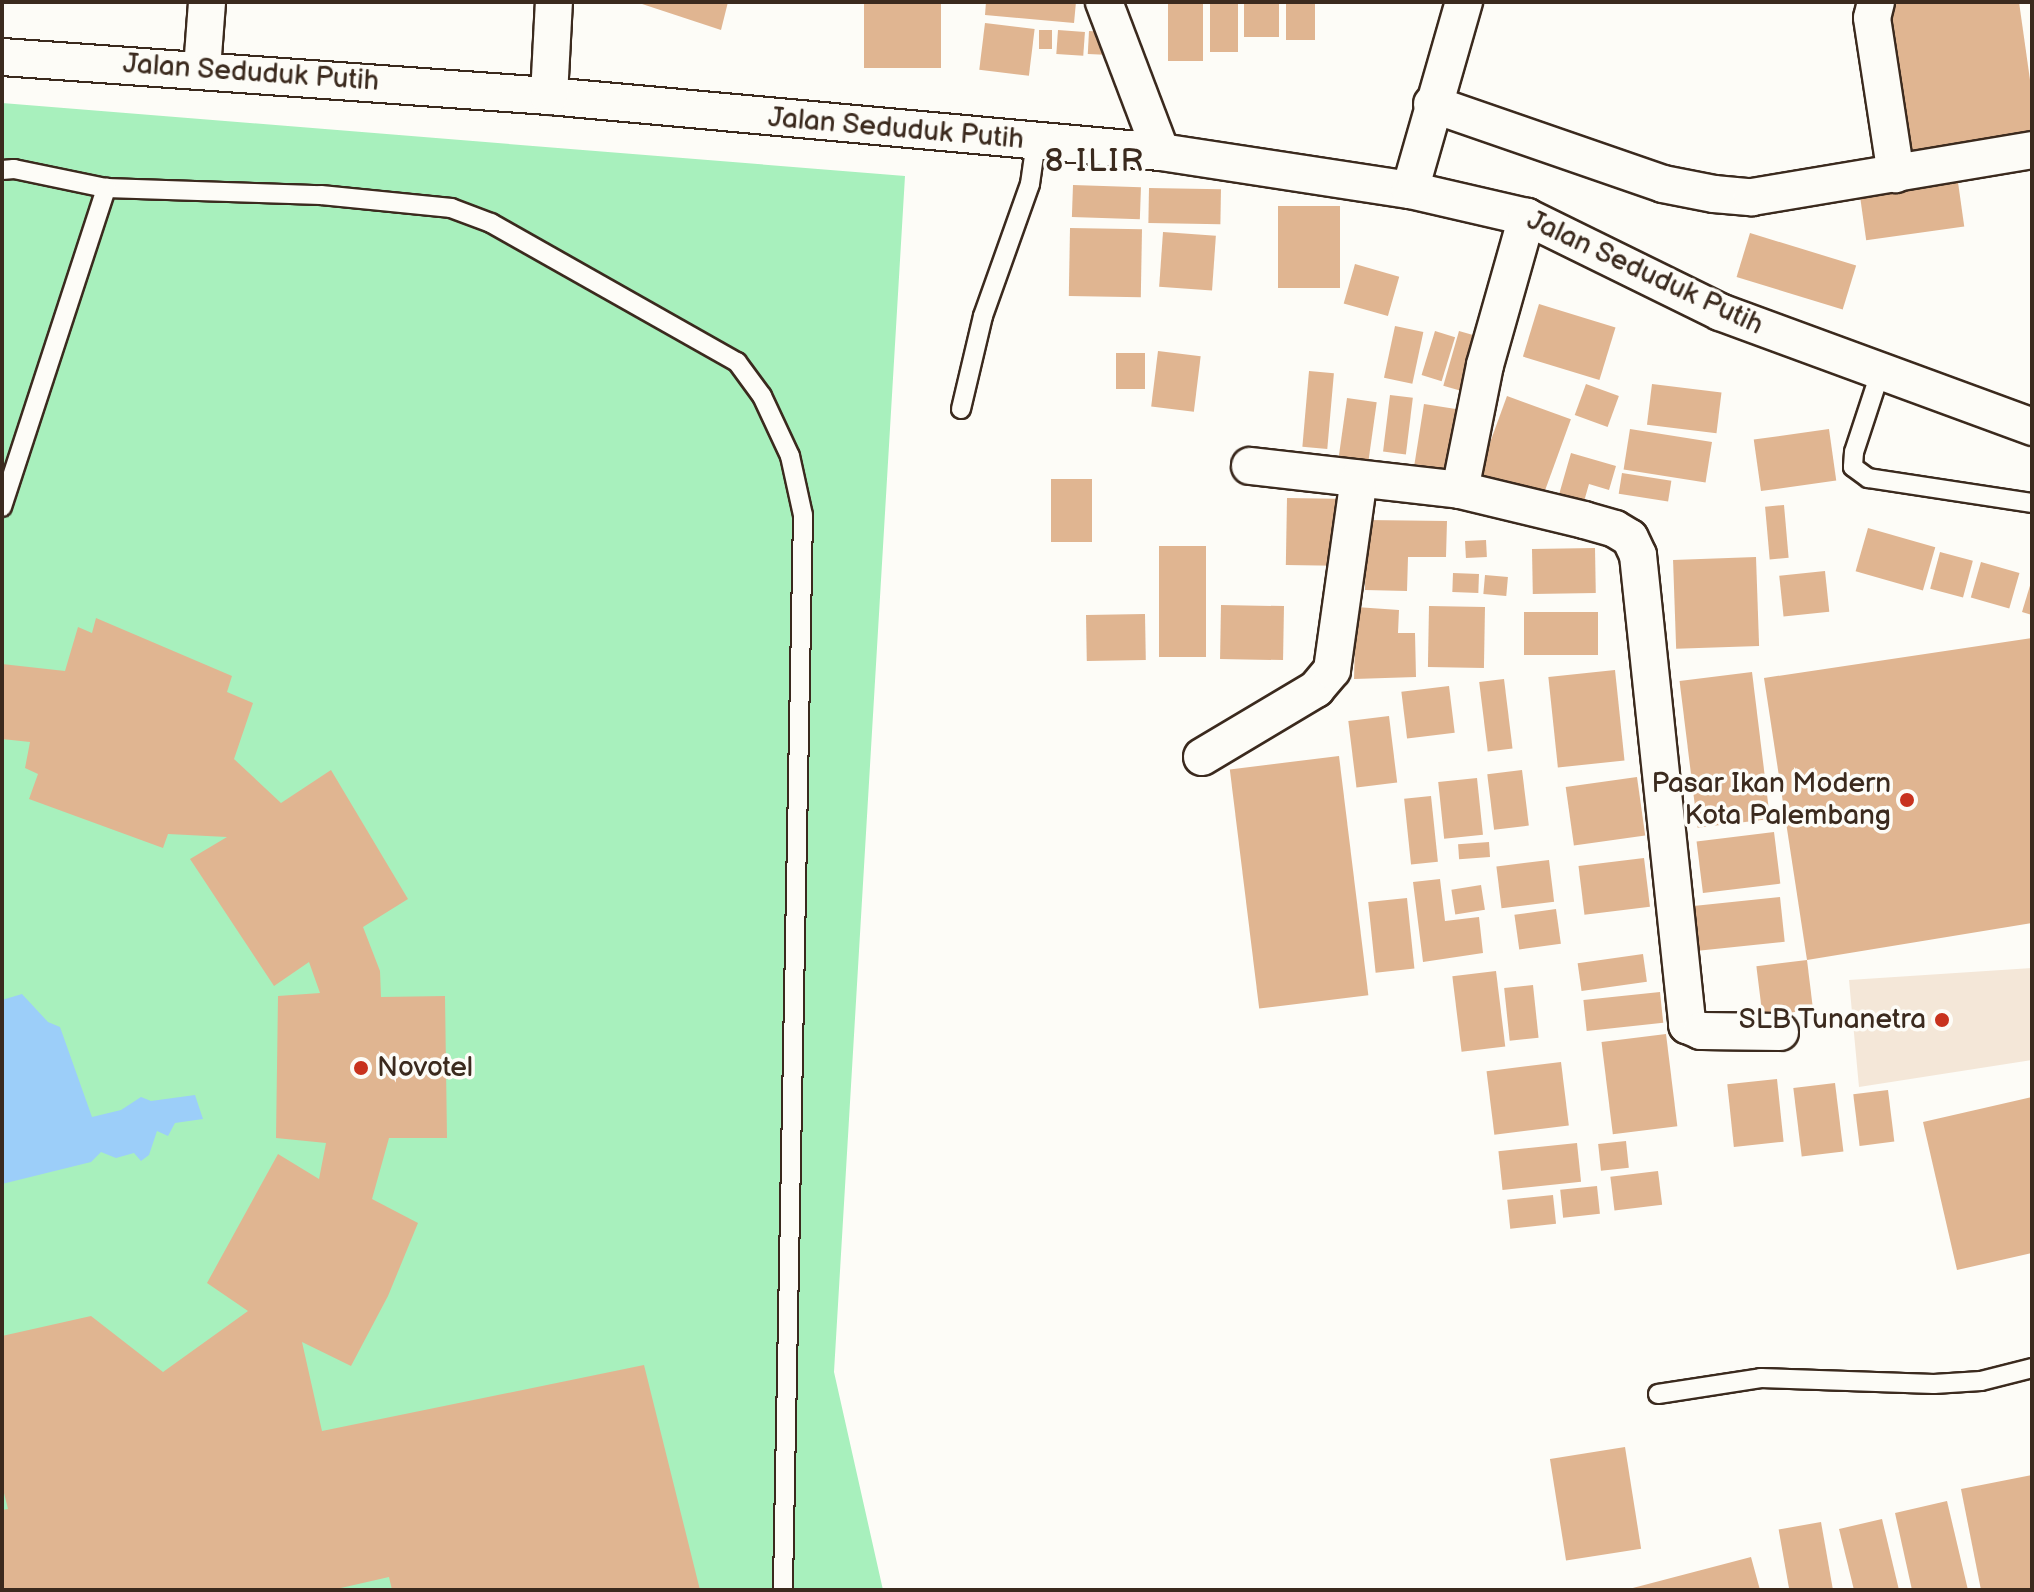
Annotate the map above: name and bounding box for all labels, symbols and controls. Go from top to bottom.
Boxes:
street label: Jalan Seduduk Putih [122,47,380,99]
street label: Jalan Seduduk Putih [766,101,1026,157]
district label: 8 ILIR [1045,143,1145,181]
street label: Jalan Seduduk Putih [1521,203,1769,343]
place label: Pasar Ikan Modern Kota Palembang [1652,767,1891,833]
marker: Pasar Ikan Modern Kota Palembang [1898,791,1916,809]
place label: SLB Tunanetra [1738,1003,1926,1037]
marker: SLB Tunanetra [1933,1011,1951,1029]
place label: Novotel [377,1051,473,1085]
marker: Novotel [352,1059,370,1077]

